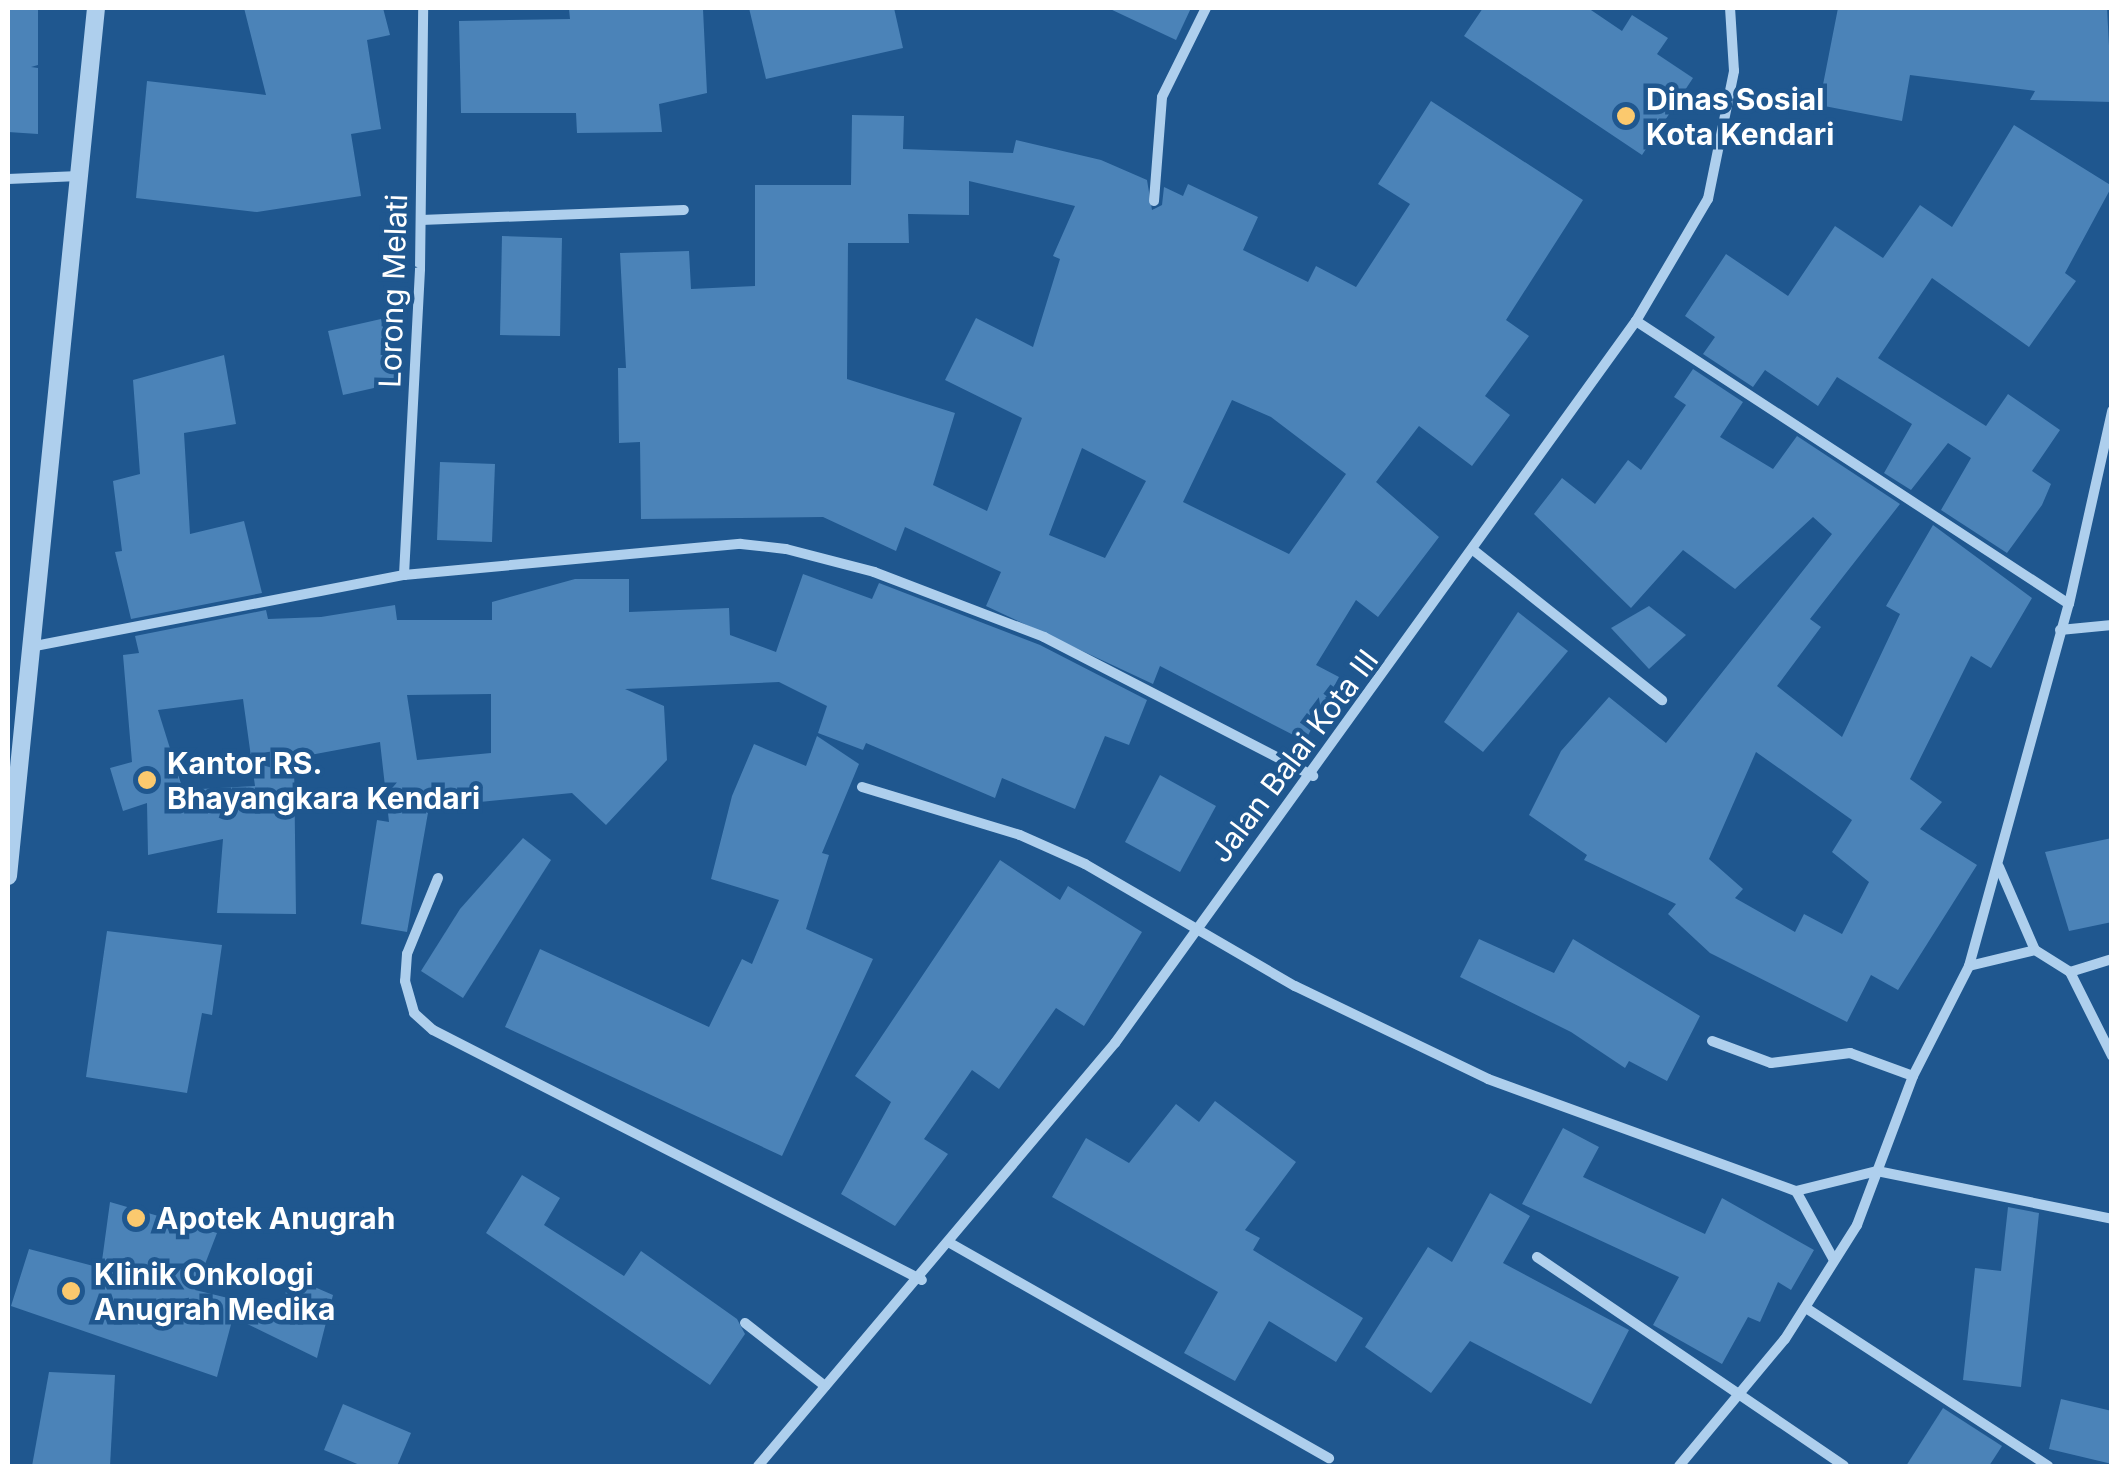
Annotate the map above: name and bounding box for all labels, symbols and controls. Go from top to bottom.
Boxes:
place label: Dinas Sosial Kota Kendari [1646,81,1834,152]
marker: Dinas Sosial Kota Kendari [1615,105,1637,127]
street label: Lorong Melati [372,193,414,389]
street label: Jalan Balai Kota III [1202,643,1386,869]
place label: Kantor RS. Bhayangkara Kendari [167,745,480,816]
marker: Kantor RS. Bhayangkara Kendari [136,769,158,791]
place label: Apotek Anugrah [156,1200,395,1236]
marker: Apotek Anugrah [125,1207,147,1229]
place label: Klinik Onkologi Anugrah Medika [94,1256,335,1326]
marker: Klinik Onkologi Anugrah Medika [58,1278,84,1304]

